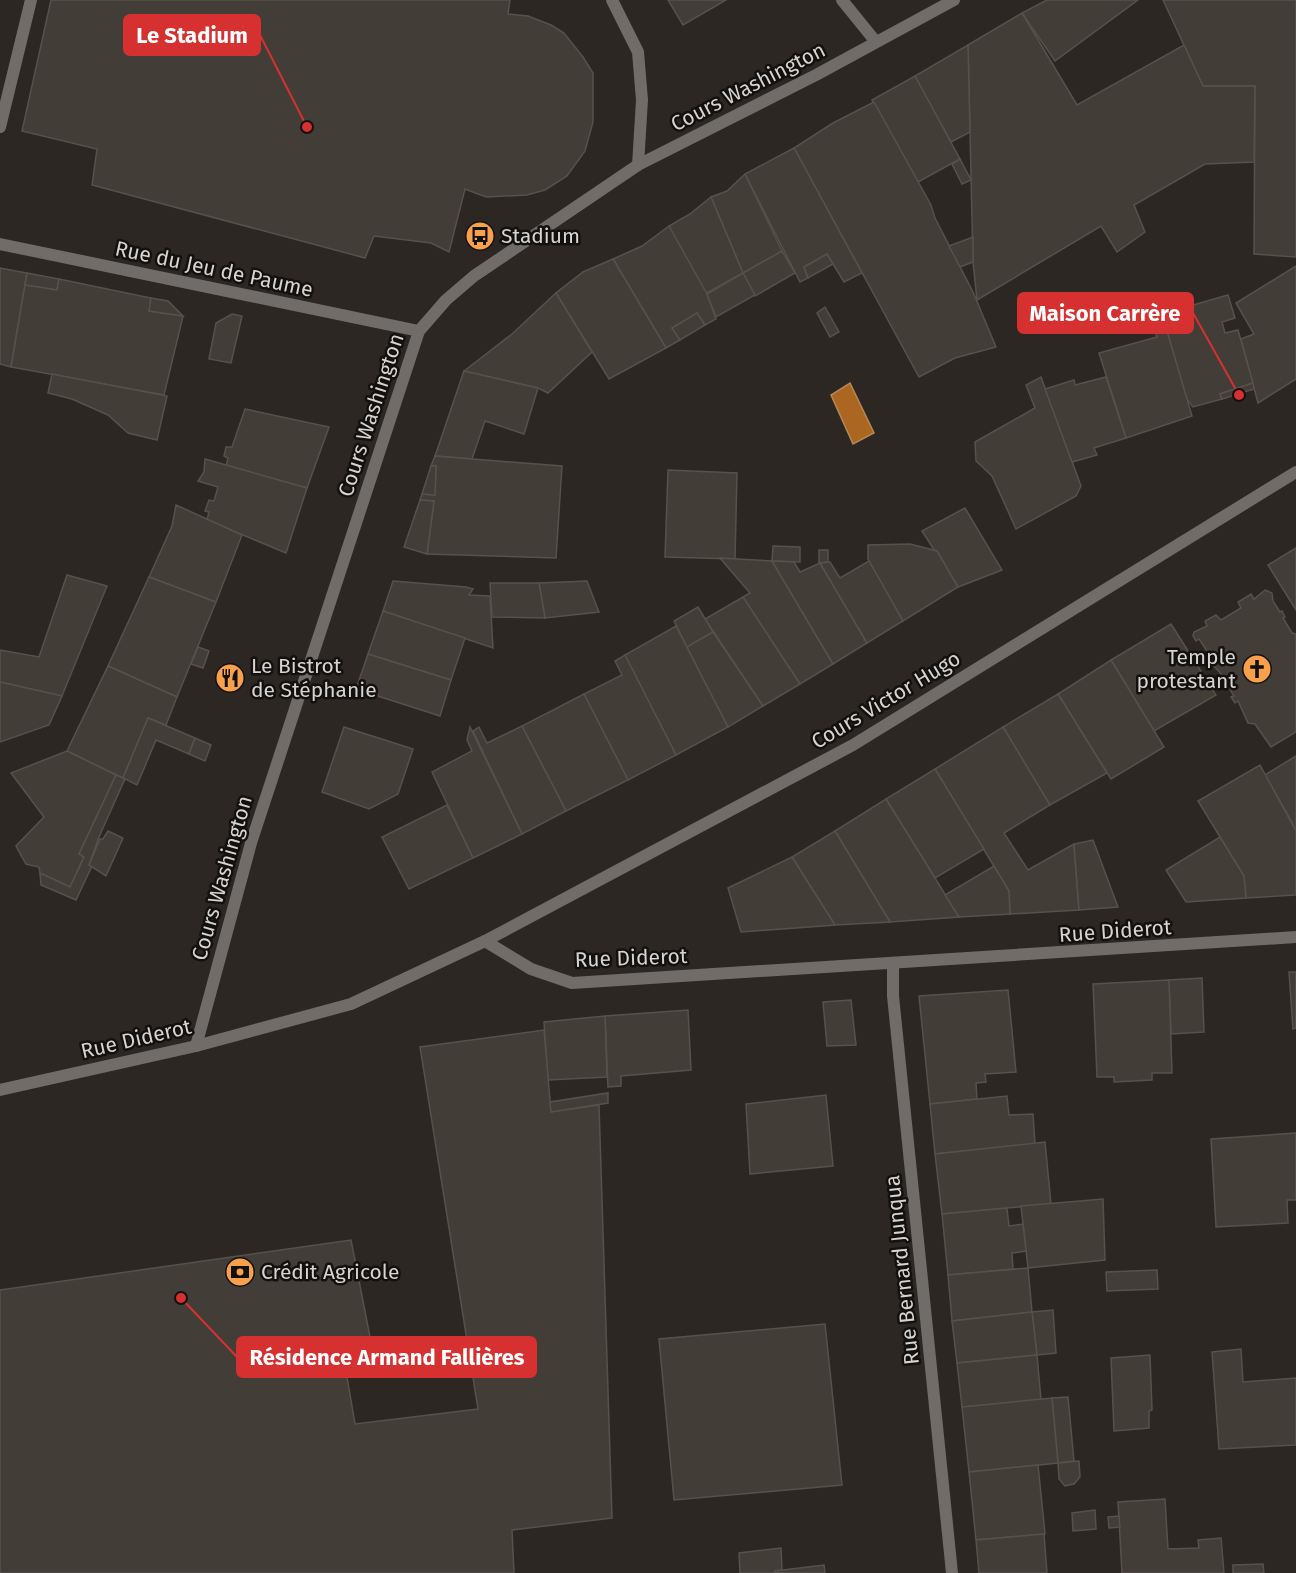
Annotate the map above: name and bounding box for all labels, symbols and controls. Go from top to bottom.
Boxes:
callout: Le Stadium [124,15,260,55]
text: Le Stadium [136,22,248,49]
street label: Cours Washington [666,37,830,137]
bus stop icon: Stadium [464,220,496,252]
place label: Stadium [501,223,580,249]
street label: Rue du Jeu de Paume [113,235,315,303]
callout: Maison Carrère [1018,293,1193,333]
text: Maison Carrère [1030,300,1180,327]
street label: Cours Washington [332,330,410,500]
place label: Temple protestant [1137,644,1236,694]
street label: Cours Victor Hugo [807,645,965,755]
place label: Le Bistrot de Stéphanie [251,653,377,703]
church icon: Temple protestant [1241,653,1273,685]
restaurant icon: Le Bistrot de Stéphanie [214,662,246,694]
street label: Cours Washington [186,793,258,963]
street label: Rue Diderot [1058,914,1173,948]
street label: Rue Diderot [574,943,688,973]
street label: Rue Diderot [78,1014,194,1064]
street label: Rue Bernard Junqua [879,1174,925,1366]
bank icon: Crédit Agricole [224,1256,256,1288]
place label: Crédit Agricole [261,1259,399,1285]
callout: Résidence Armand Fallières [237,1337,536,1377]
text: Résidence Armand Fallières [250,1344,525,1371]

